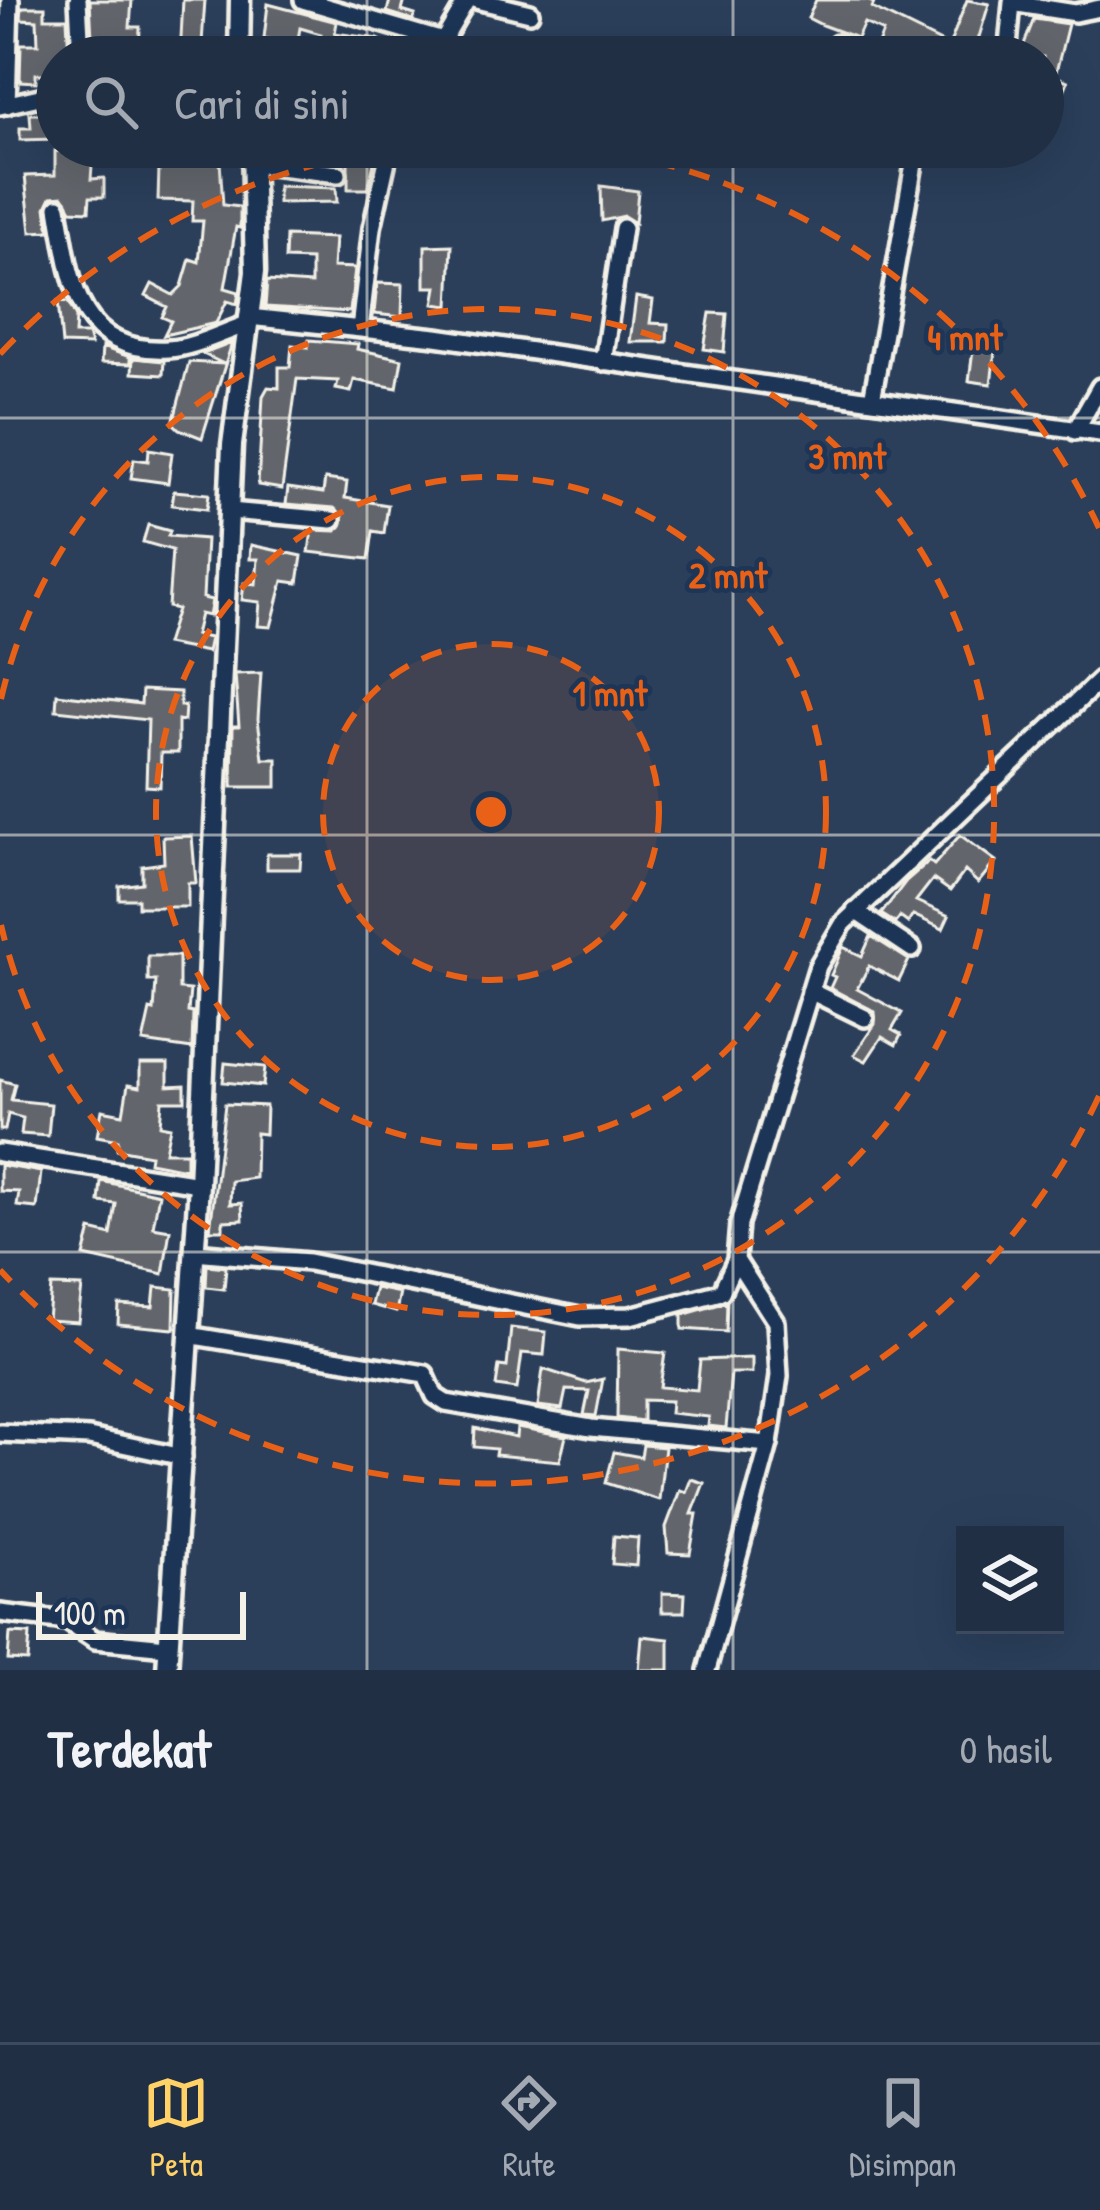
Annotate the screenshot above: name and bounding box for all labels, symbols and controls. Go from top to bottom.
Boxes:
search box [36,36,1064,168]
icon: search [78,69,144,135]
text: Cari di sini [174,72,350,133]
text: 4 mnt [928,312,1004,361]
text: 3 mnt [808,431,887,480]
text: 2 mnt [689,550,769,599]
text: 1 mnt [573,668,649,717]
centre of rings [470,791,512,833]
map controls [956,1526,1064,1634]
button: layers [956,1526,1064,1634]
scale bar [36,1586,246,1639]
text: 100 m [54,1591,126,1635]
text: Terdekat [48,1714,211,1783]
text: 0 hasil [960,1722,1052,1775]
tab: Peta [143,2070,209,2186]
tab: Rute [496,2070,562,2186]
tab: Disimpan [849,2070,957,2186]

